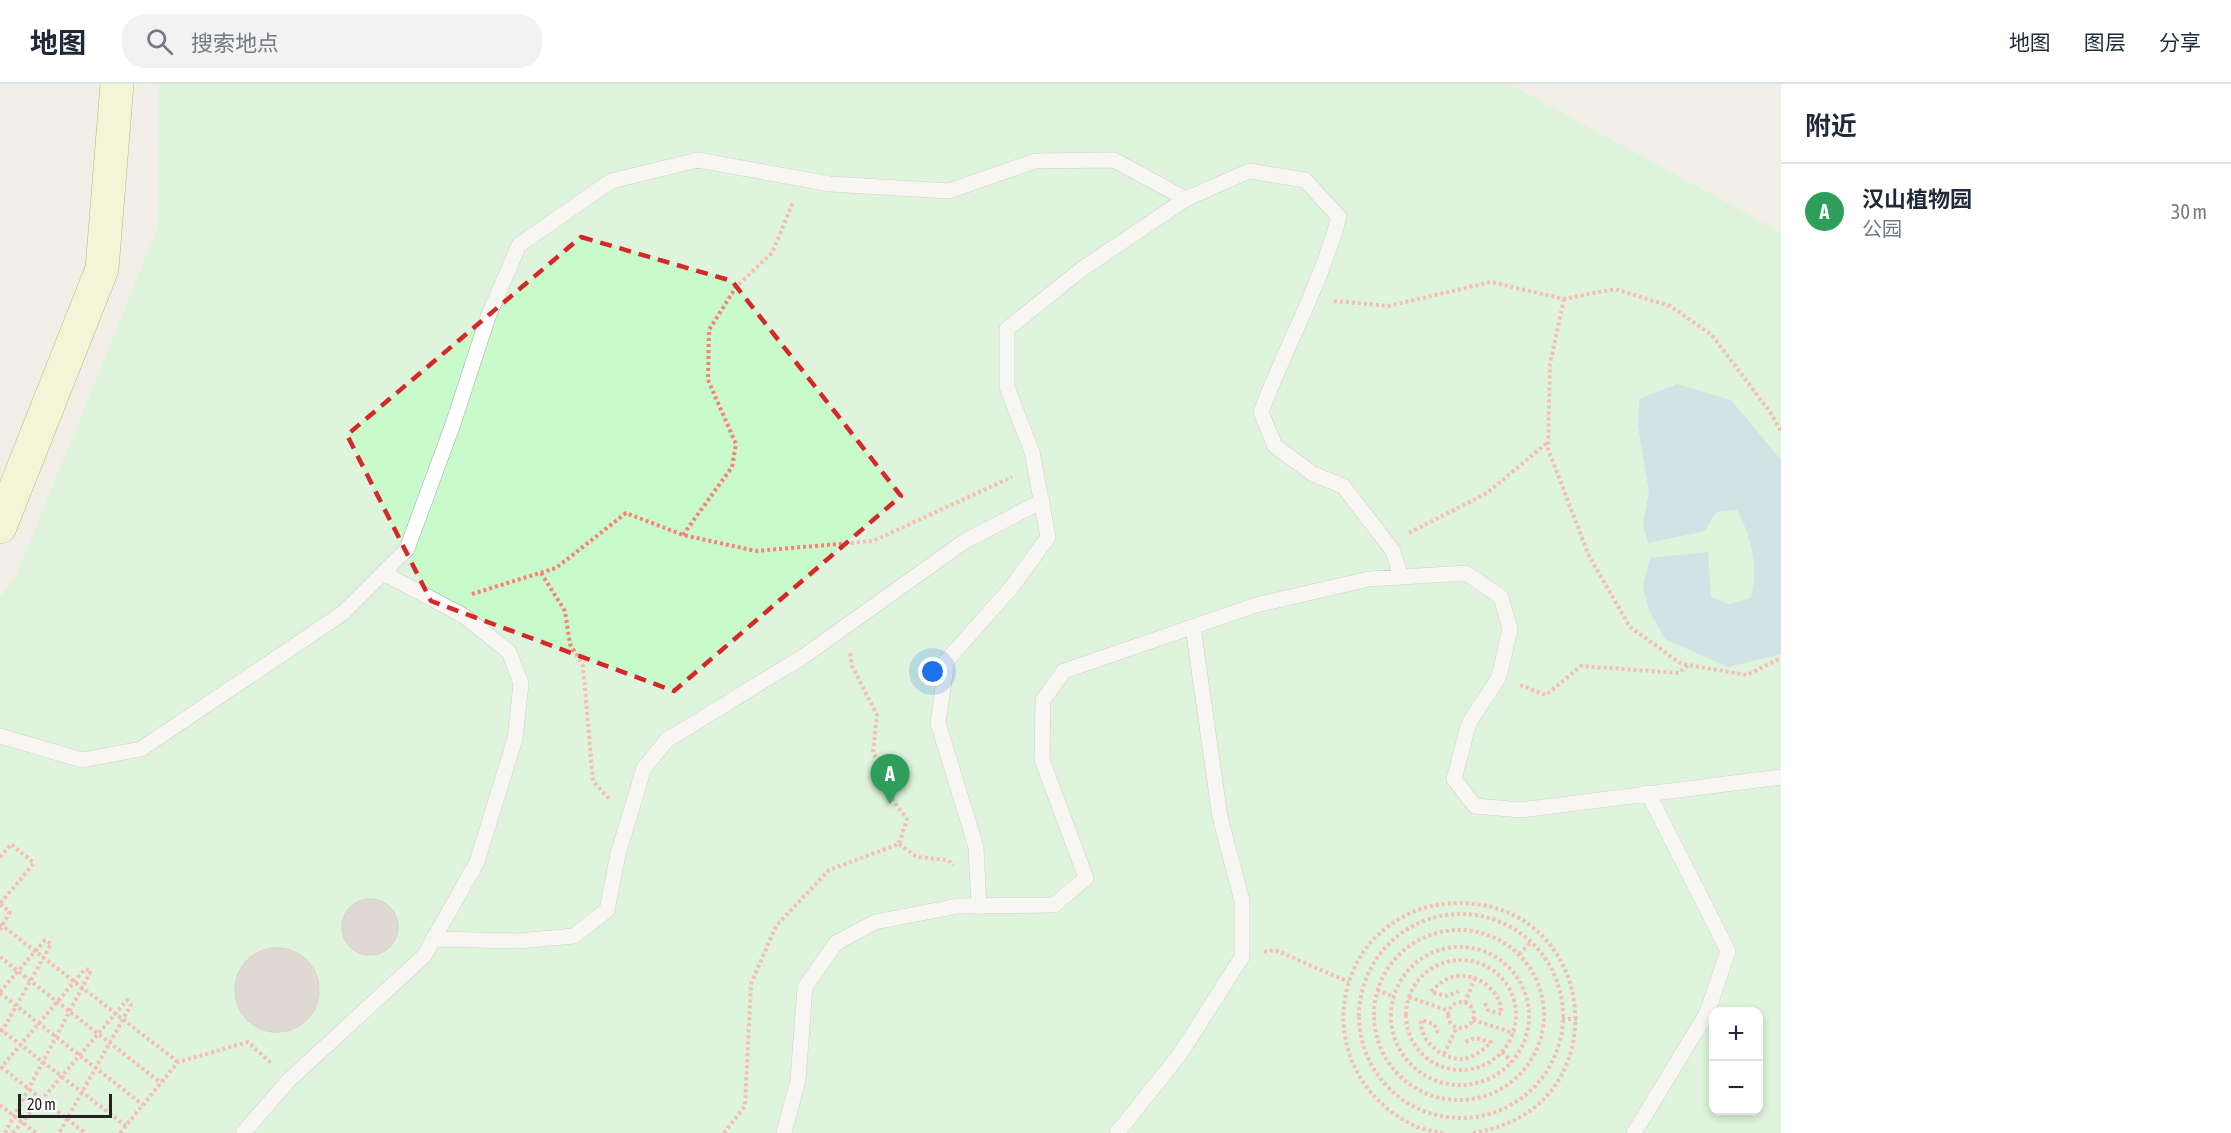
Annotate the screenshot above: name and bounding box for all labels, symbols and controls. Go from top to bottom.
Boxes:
search box [122,14,542,68]
icon: search [143,25,176,58]
text: 地图 [30,27,86,59]
text: 搜索地点 [191,30,279,56]
text: 地图 [2009,30,2051,54]
text: 图层 [2084,30,2126,54]
text: 分享 [2159,30,2201,54]
text: 附近 [1805,111,1857,141]
text: 汉山植物园 [1862,186,1972,212]
text: A [1820,200,1829,223]
text: 30 m [2171,200,2207,223]
text: 公园 [1862,217,1902,240]
your location [918,657,947,686]
pin: A [870,754,910,804]
map controls [1709,1007,1763,1115]
button: + [1709,1007,1763,1061]
button: − [1709,1061,1763,1115]
scale bar [18,1091,112,1118]
text: 20 m [27,1095,56,1113]

